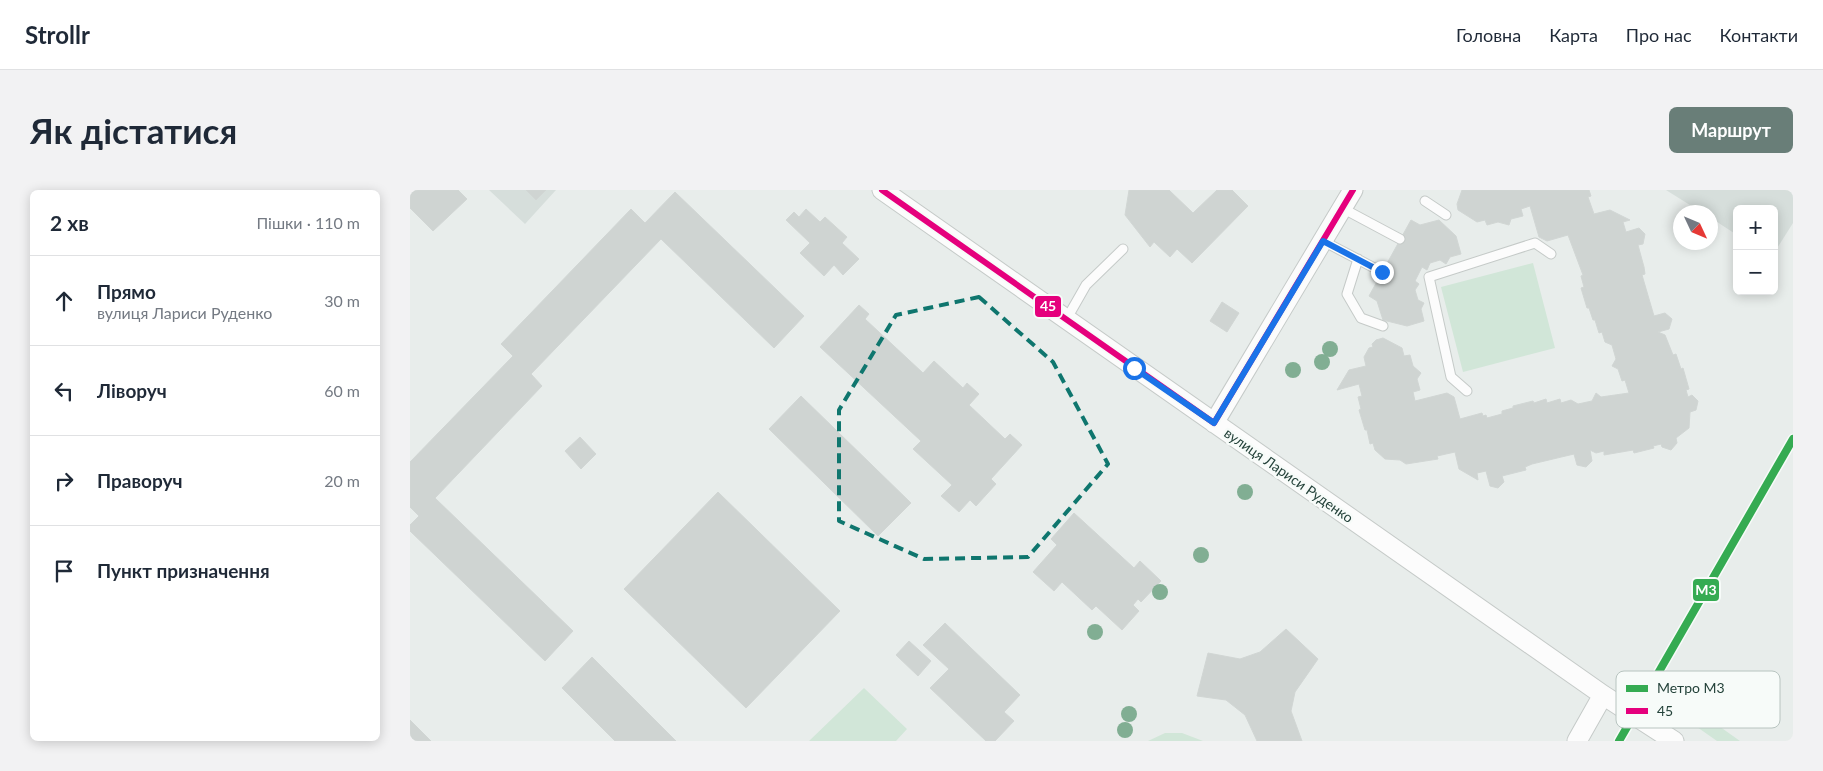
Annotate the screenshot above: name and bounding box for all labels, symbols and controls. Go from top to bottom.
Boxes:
text: Strollr [25,20,90,49]
text: Головна [1456,24,1521,46]
text: Карта [1549,24,1598,46]
text: Про нас [1626,24,1692,46]
text: Контакти [1720,24,1798,46]
button: Маршрут [1669,107,1793,153]
text: Як дістатися [30,109,237,151]
north arrow [1673,205,1718,250]
map controls [1733,205,1778,295]
button: + [1733,205,1778,250]
text: 2 хв [50,210,89,235]
text: Пішки · 110 m [256,213,360,232]
button: − [1733,250,1778,295]
route end [1371,261,1394,284]
text: Прямо [97,280,156,303]
icon: ahead [50,287,78,315]
text: 30 m [324,291,360,310]
line badge: 45 [1034,295,1062,318]
text: 45 [1040,297,1056,314]
text: вулиця Лариси Руденко [97,303,272,322]
route start [1123,357,1146,380]
icon: left [50,377,78,405]
text: Ліворуч [97,379,167,402]
text: 60 m [324,381,360,400]
street label: вулиця Лариси Руденко [1221,424,1357,526]
icon: right [50,467,78,495]
text: Праворуч [97,469,182,492]
text: 20 m [324,471,360,490]
icon: arrive [50,557,78,585]
text: Пункт призначення [97,559,270,582]
line badge: M3 [1692,578,1720,602]
text: M3 [1695,581,1717,598]
legend [1616,671,1780,728]
text: Метро M3 [1657,679,1725,696]
text: 45 [1657,702,1673,719]

